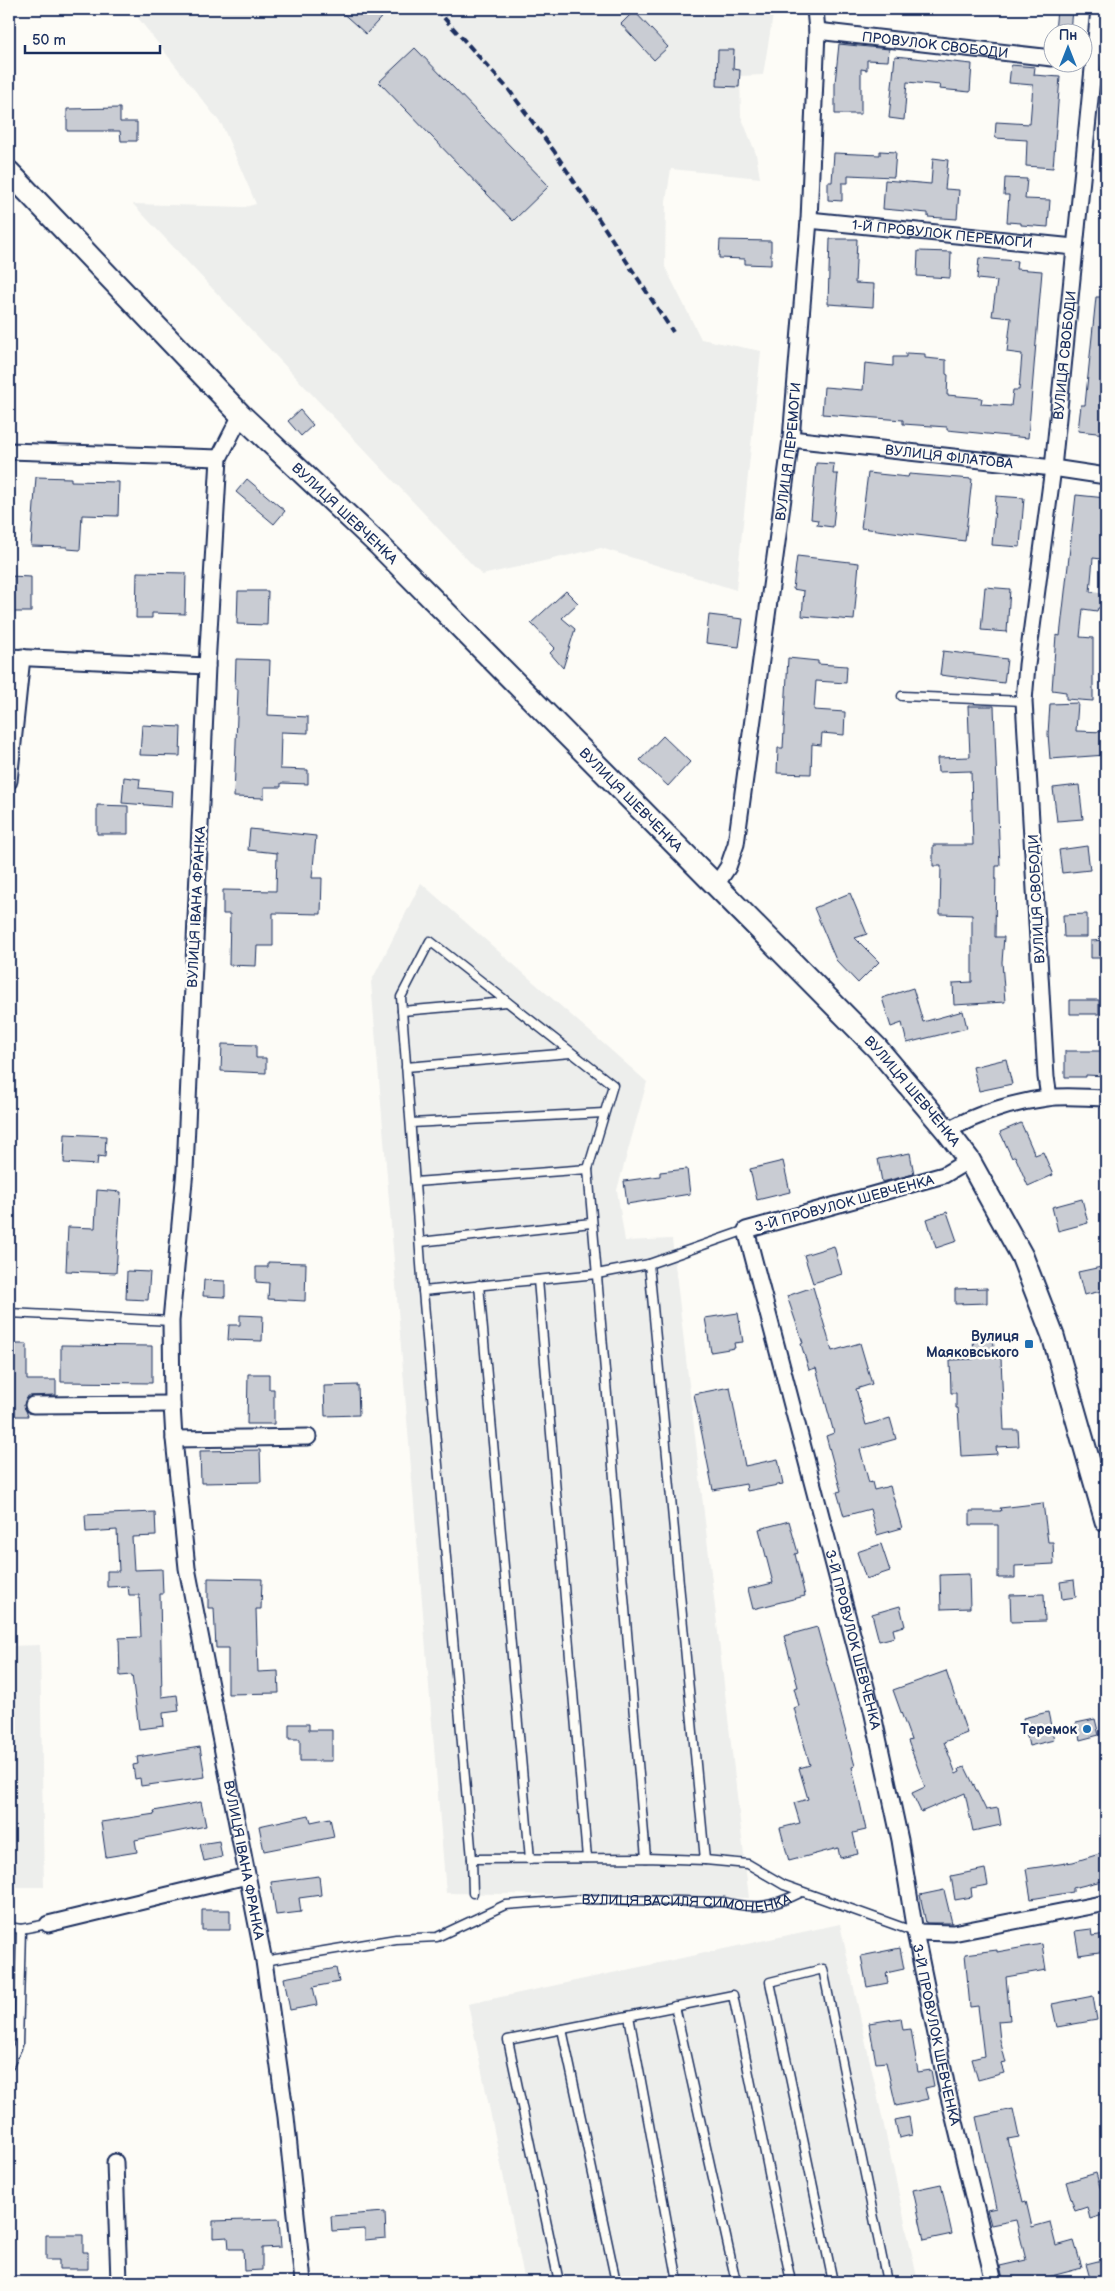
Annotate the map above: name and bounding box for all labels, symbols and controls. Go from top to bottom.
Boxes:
scale bar [25,22,160,54]
north arrow [1042,22,1092,72]
text: Пн [1059,27,1077,44]
street label: ПРОВУЛОК СВОБОДИ [861,28,1009,62]
text: 50 m [32,31,66,50]
street label: 1-Й ПРОВУЛОК ПЕРЕМОГИ [851,216,1033,252]
street label: ВУЛИЦЯ СВОБОДИ [1050,290,1080,421]
street label: ВУЛИЦЯ ПЕРЕМОГИ [772,382,805,522]
street label: ВУЛИЦЯ ФІЛАТОВА [884,441,1014,473]
street label: ВУЛИЦЯ ШЕВЧЕНКА [288,459,401,568]
street label: ВУЛИЦЯ ШЕВЧЕНКА [576,744,686,856]
street label: ВУЛИЦЯ ІВАНА ФРАНКА [184,825,209,988]
street label: ВУЛИЦЯ СВОБОДИ [1025,834,1048,964]
street label: ВУЛИЦЯ ШЕВЧЕНКА [861,1032,964,1150]
street label: 3-Й ПРОВУЛОК ШЕВЧЕНКА [753,1171,936,1236]
place label: Вулиця Маяковського [926,1328,1019,1361]
marker: Вулиця Маяковського [1023,1338,1035,1350]
street label: 3-Й ПРОВУЛОК ШЕВЧЕНКА [821,1548,884,1732]
place label: Теремок [1020,1721,1077,1738]
marker: Теремок [1081,1723,1093,1735]
street label: ВУЛИЦЯ ІВАНА ФРАНКА [220,1779,268,1942]
street label: ВУЛИЦЯ ВАСИЛЯ СИМОНЕНКА [581,1890,794,1915]
street label: 3-Й ПРОВУЛОК ШЕВЧЕНКА [909,1943,964,2128]

